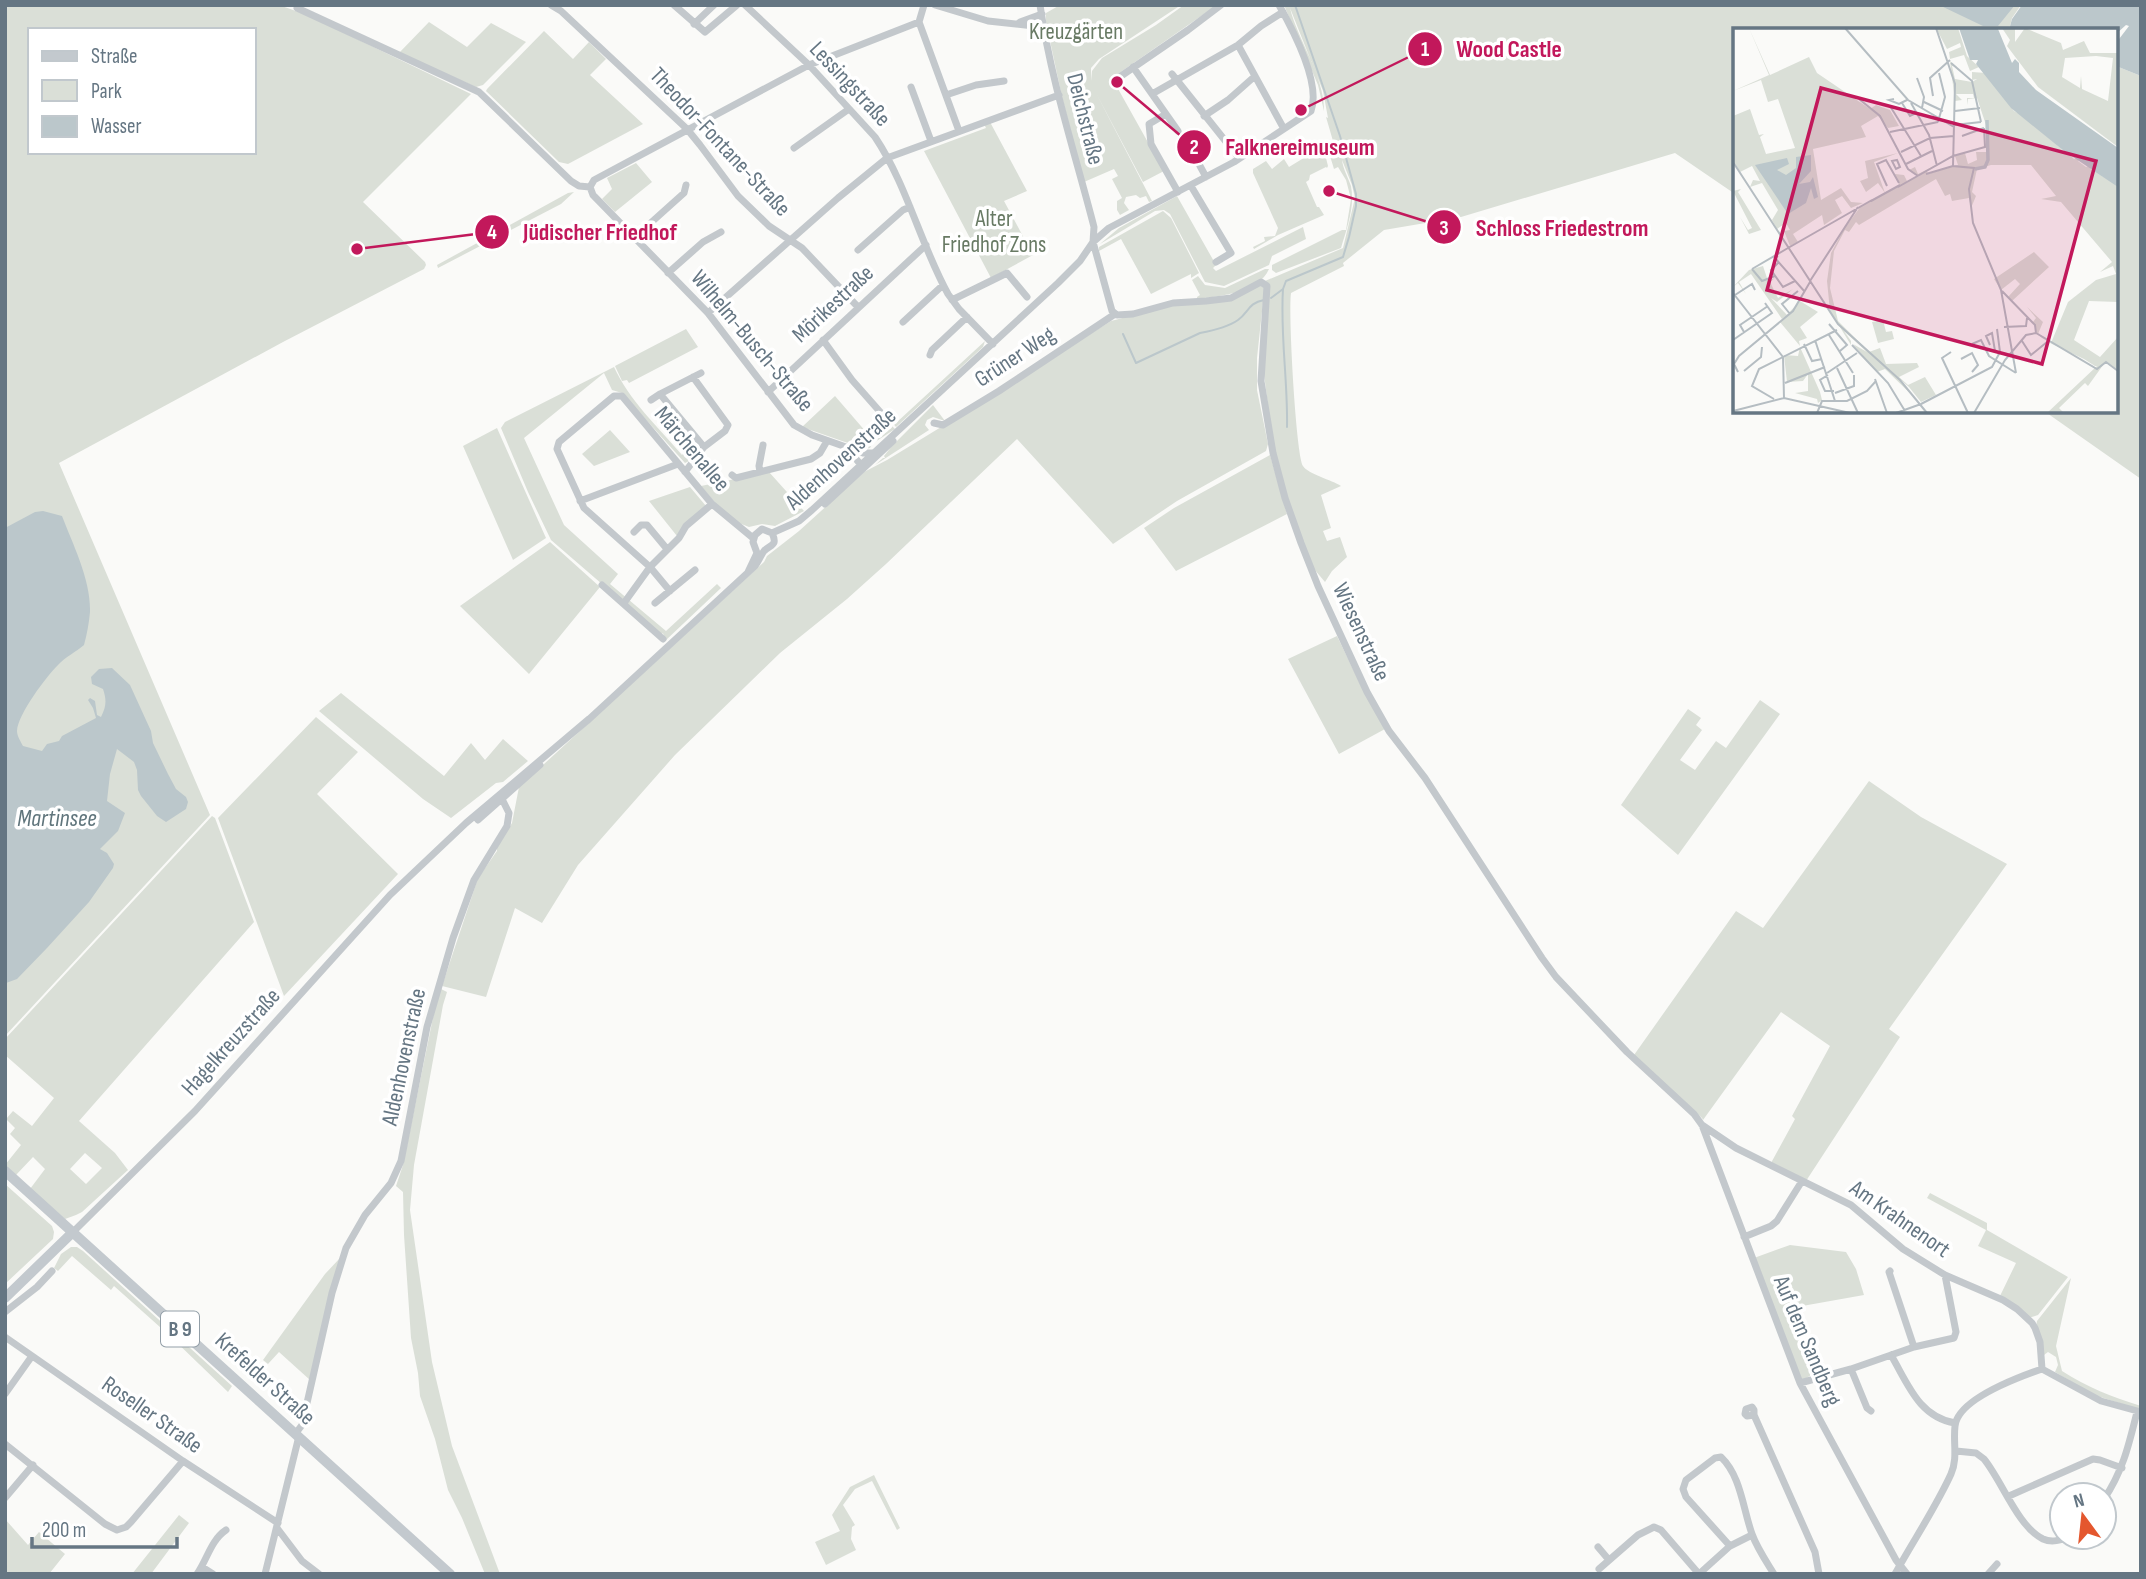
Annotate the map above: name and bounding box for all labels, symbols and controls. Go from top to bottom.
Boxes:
park label: Kreuzgärten [1029,18,1123,46]
callout: Wood Castle [1407,27,1576,72]
legend [28,28,256,154]
inset map [1733,28,2118,413]
text: Wood Castle [1456,35,1562,64]
street label: Lessingstraße [803,36,897,132]
text: 1 [1421,37,1429,62]
text: Straße [91,44,137,69]
street label: Theodor-Fontane-Straße [644,62,796,222]
street label: Deichstraße [1060,70,1110,168]
text: Park [91,79,122,104]
text: Wasser [91,114,142,139]
callout: Falknereimuseum [1176,125,1389,170]
text: Falknereimuseum [1225,133,1375,162]
text: 2 [1189,135,1199,160]
park label: Alter Friedhof Zons [942,205,1046,259]
callout: Schloss Friedestrom [1427,205,1662,250]
callout: Jüdischer Friedhof [474,209,691,254]
text: Schloss Friedestrom [1476,214,1648,243]
text: 3 [1439,216,1449,241]
text: Jüdischer Friedhof [522,218,678,247]
text: 4 [487,220,497,245]
street label: Mörikestraße [787,259,879,349]
street label: Wilhelm-Busch-Straße [685,264,819,418]
street label: Grüner Weg [970,321,1060,393]
street label: Märchenallee [648,401,736,497]
street label: Aldenhovenstraße [779,402,902,517]
street label: Wiesenstraße [1326,578,1396,686]
water label: Martinsee [17,804,97,833]
street label: Hagelkreuzstraße [176,983,286,1101]
street label: Aldenhovenstraße [376,986,432,1129]
street label: Am Krahnenort [1844,1174,1956,1264]
street label: Auf dem Sandberg [1767,1271,1847,1410]
road number: B 9 [161,1312,199,1346]
street label: Krefelder Straße [209,1327,321,1431]
street label: Roseller Straße [96,1370,208,1460]
north arrow [2048,1481,2118,1551]
text: N [2071,1489,2087,1513]
scale bar [32,1506,177,1550]
text: 200 m [42,1518,86,1543]

